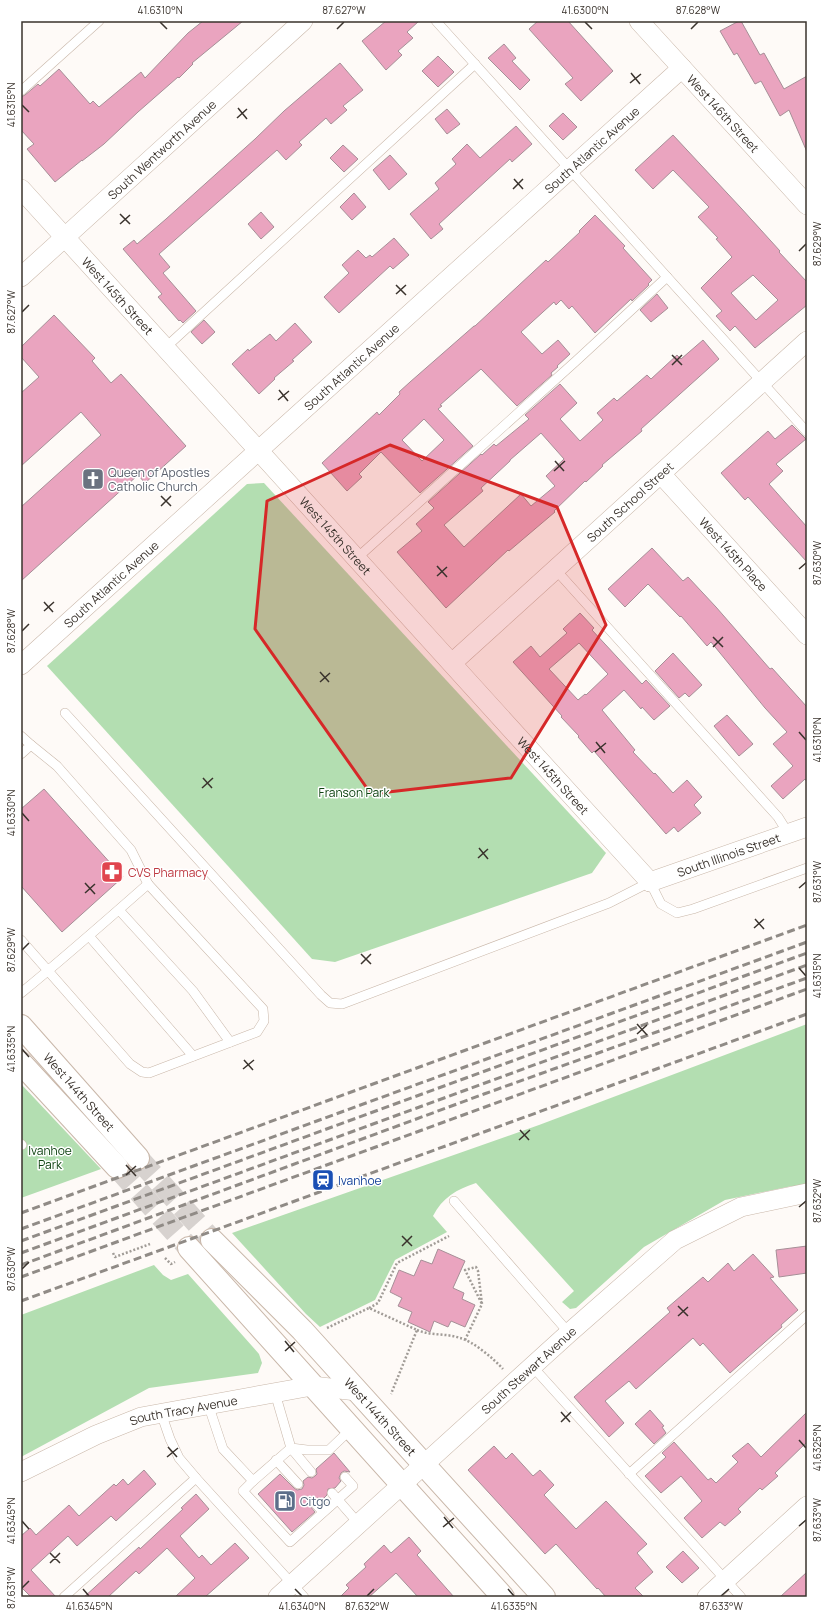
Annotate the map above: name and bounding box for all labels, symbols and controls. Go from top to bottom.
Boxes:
text: 41.6310°N [137,3,183,17]
text: 87.627°W [322,3,366,17]
text: 41.6300°N [561,3,609,17]
text: 87.628°W [676,3,721,17]
street label: West 146th Street [683,71,763,156]
text: 41.6315°N [4,83,18,127]
street label: South Wentworth Avenue [104,96,220,203]
street label: South Atlantic Avenue [540,102,643,197]
text: 87.629°W [810,221,824,266]
street label: West 145th Street [78,253,158,338]
text: 87.627°W [4,290,18,334]
street label: South Atlantic Avenue [300,319,402,414]
street label: South School Street [583,458,677,546]
place label: Queen of Apostles Catholic Church [108,464,210,495]
church icon: Queen of Apostles Catholic Church [80,466,106,492]
street label: West 145th Street [296,493,375,578]
street label: West 145th Place [696,513,772,595]
street label: South Atlantic Avenue [60,536,162,631]
text: 87.630°W [810,540,824,585]
text: 87.628°W [4,608,18,653]
text: 41.6310°N [810,717,824,763]
street label: West 145th Street [514,733,593,818]
park label: Franson Park [319,784,390,801]
text: 41.6330°N [4,790,18,836]
street label: South Illinois Street [675,829,783,880]
pharmacy icon: CVS Pharmacy [99,859,125,885]
text: 87.631°W [810,860,824,903]
place label: CVS Pharmacy [128,864,209,881]
text: 87.629°W [4,927,18,972]
text: 41.6315°N [810,954,824,998]
text: 41.6335°N [4,1026,18,1072]
street label: West 144th Street [40,1049,119,1135]
park label: Ivanhoe Park [28,1142,72,1173]
station icon: Ivanhoe [310,1167,336,1193]
place label: Ivanhoe [338,1172,382,1189]
text: 87.632°W [810,1178,824,1223]
text: 87.630°W [4,1246,18,1291]
street label: South Stewart Avenue [477,1322,580,1418]
street label: West 144th Street [341,1374,420,1459]
street label: South Tracy Avenue [127,1391,239,1429]
text: 41.6325°N [810,1425,824,1471]
fuel station icon: Citgo [272,1488,298,1514]
place label: Citgo [300,1493,330,1510]
text: 87.633°W [810,1497,824,1542]
text: 41.6345°N [4,1498,18,1544]
text: 87.631°W [4,1566,18,1609]
text: 41.6345°N [66,1599,112,1613]
text: 41.6340°N [278,1599,326,1613]
text: 87.632°W [345,1599,390,1613]
text: 41.6335°N [491,1599,537,1613]
text: 87.633°W [699,1599,744,1613]

